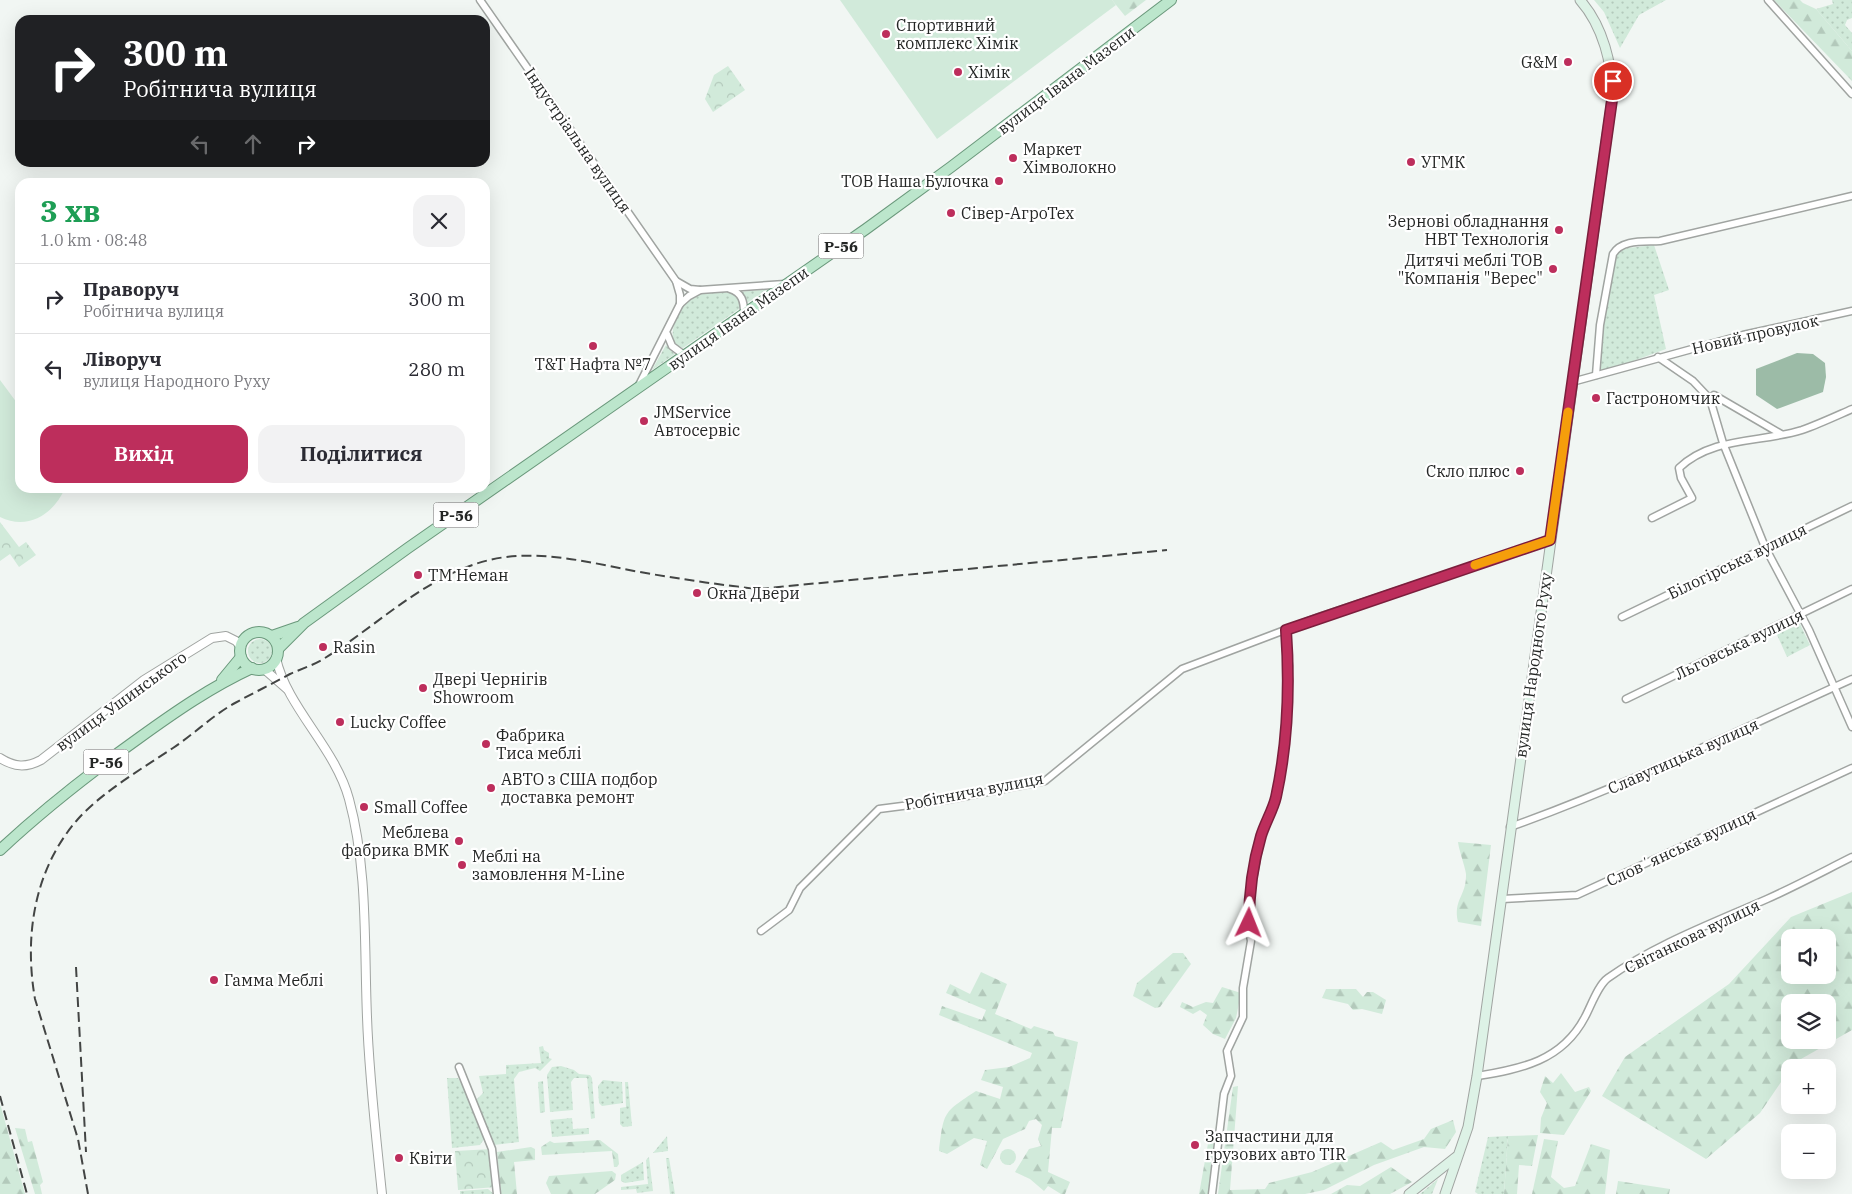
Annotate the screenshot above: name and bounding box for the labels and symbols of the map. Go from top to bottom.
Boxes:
place label: Спортивний комплекс Хімік [896,15,1019,53]
street label: вулиця Івана Мазепи [993,22,1139,138]
marker: Спортивний комплекс Хімік [880,28,892,40]
place label: G&M [1521,52,1558,72]
marker: G&M [1562,56,1574,68]
pin [1592,60,1634,102]
place label: Хімік [968,62,1011,82]
street label: Індустріальна вулиця [520,63,636,217]
marker: Хімік [952,66,964,78]
place label: Маркет Хімволокно [1023,139,1116,177]
marker: Маркет Хімволокно [1007,152,1019,164]
place label: УГМК [1421,152,1465,172]
marker: УГМК [1405,156,1417,168]
place label: ТОВ Наша Булочка [841,171,989,191]
marker: ТОВ Наша Булочка [993,175,1005,187]
place label: Сівер-АгроТех [961,203,1074,223]
marker: Сівер-АгроТех [945,207,957,219]
place label: Зернові обладнання НВТ Технологія [1388,211,1549,249]
marker: Зернові обладнання НВТ Технологія [1553,224,1565,236]
road number: Р-56 [818,234,864,258]
place label: Дитячі меблі ТОВ "Компанія "Верес" [1398,250,1543,288]
street label: вулиця Івана Мазепи [664,262,812,374]
marker: Дитячі меблі ТОВ "Компанія "Верес" [1547,263,1559,275]
street label: Новий провулок [1690,310,1821,358]
marker: Т&Т Нафта №7 [587,340,599,352]
place label: Т&Т Нафта №7 [535,354,651,374]
place label: Гастрономчик [1606,388,1721,408]
marker: Гастрономчик [1590,392,1602,404]
place label: JMService Автосервіс [654,402,740,440]
marker: JMService Автосервіс [638,415,650,427]
place label: Скло плюс [1426,461,1510,481]
marker: Скло плюс [1514,465,1526,477]
road number: Р-56 [434,502,478,528]
street label: Білогірська вулиця [1664,519,1810,603]
place label: ТМ Неман [428,565,509,585]
marker: ТМ Неман [412,569,424,581]
street label: вулиця Народного Руху [1510,571,1556,759]
place label: Окна Двери [707,583,800,603]
marker: Окна Двери [691,587,703,599]
street label: Льговська вулиця [1671,604,1807,684]
place label: Rasin [333,637,376,657]
marker: Rasin [317,641,329,653]
street label: вулиця Ушинського [52,647,190,755]
place label: Двері Чернігів Showroom [433,669,548,707]
marker: Двері Чернігів Showroom [417,682,429,694]
place label: Lucky Coffee [350,712,446,732]
street label: Славутицька вулиця [1605,714,1761,798]
marker: Lucky Coffee [334,716,346,728]
place label: Фабрика Тиса меблі [496,725,581,763]
marker: Фабрика Тиса меблі [480,738,492,750]
road number: Р-56 [84,750,128,774]
street label: Робітнича вулиця [903,768,1045,814]
place label: АВТО з США подбор доставка ремонт [501,769,658,807]
marker: АВТО з США подбор доставка ремонт [485,782,497,794]
place label: Small Coffee [374,797,468,817]
marker: Small Coffee [358,801,370,813]
street label: Словʼянська вулиця [1603,804,1759,890]
place label: Меблева фабрика ВМК [341,822,449,860]
marker: Меблева фабрика ВМК [453,835,465,847]
place label: Меблі на замовлення M-Line [472,846,625,884]
marker: Меблі на замовлення M-Line [456,859,468,871]
street label: Світанкова вулиця [1621,895,1763,977]
position arrow [1222,896,1274,948]
place label: Гамма Меблі [224,970,324,990]
marker: Гамма Меблі [208,974,220,986]
place label: Запчастини для грузових авто TIR [1205,1126,1346,1164]
marker: Запчастини для грузових авто TIR [1189,1139,1201,1151]
place label: Квіти [409,1148,453,1168]
marker: Квіти [393,1152,405,1164]

